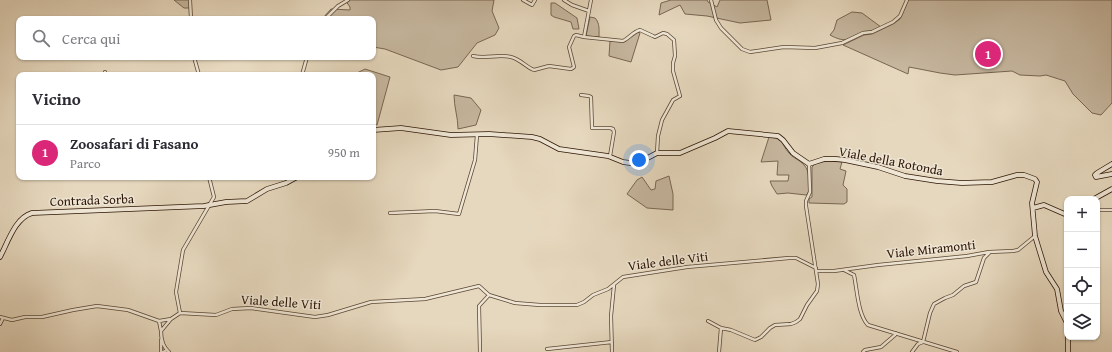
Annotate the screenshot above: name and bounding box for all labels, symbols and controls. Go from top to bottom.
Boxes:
search box [16,16,376,60]
icon: search [30,27,52,49]
text: Cerca qui [62,28,120,49]
pin: 1 [975,39,1001,69]
text: Vicino [32,86,81,111]
text: Zoosafari di Fasano [70,133,199,154]
street label: Viale della Rotonda [837,142,946,181]
text: 1 [42,143,48,162]
text: 950 m [328,143,360,162]
your location [629,150,649,170]
text: Parco [70,154,101,173]
street label: Contrada Sorba [50,189,135,211]
map controls [1064,196,1100,340]
button: + [1064,196,1100,232]
button: − [1064,232,1100,268]
street label: Viale Miramonti [886,235,977,263]
street label: Viale delle Viti [627,247,710,275]
button: locate [1064,268,1100,304]
street label: Viale delle Viti [240,290,322,314]
button: layers [1064,304,1100,340]

